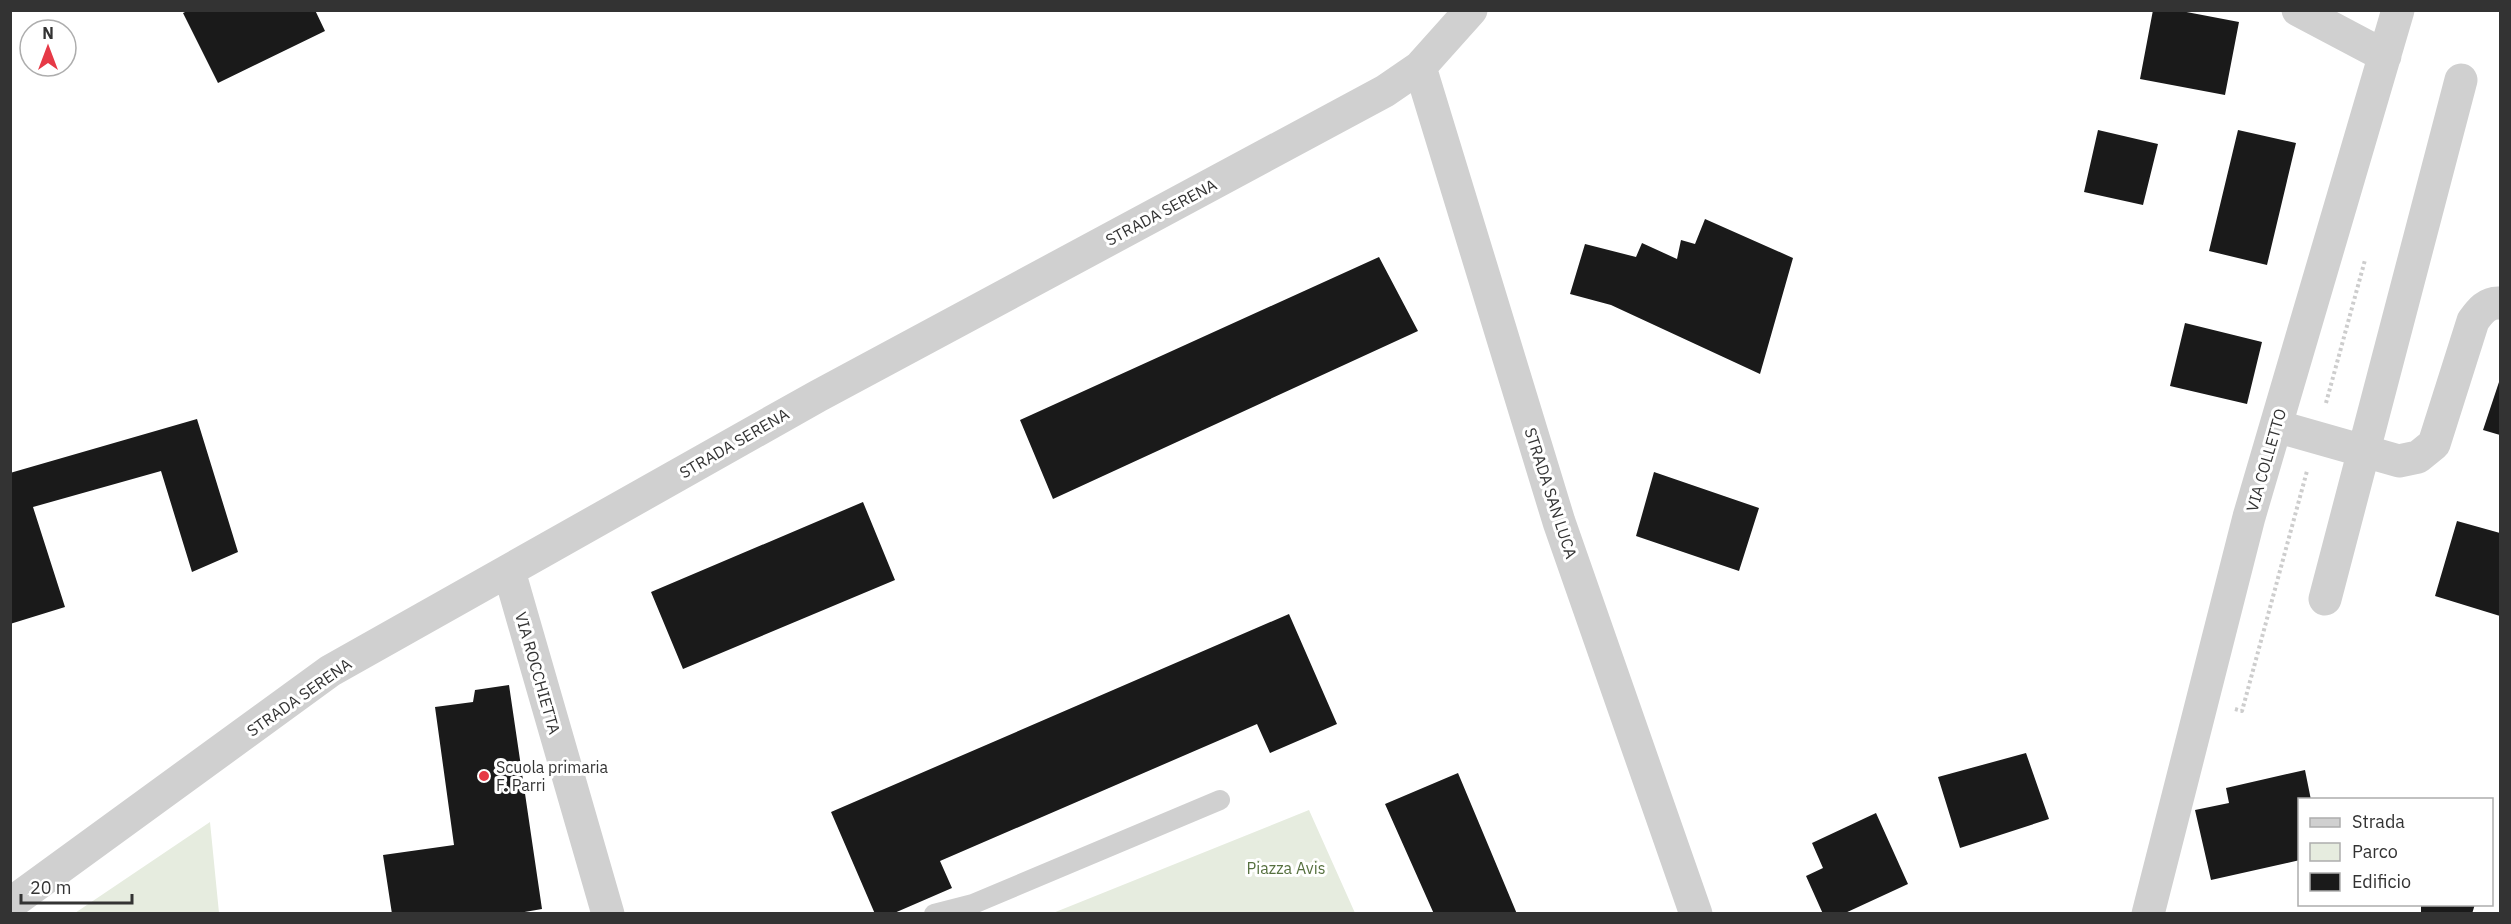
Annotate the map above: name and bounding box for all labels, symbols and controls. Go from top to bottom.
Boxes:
north arrow [18,18,78,78]
text: N [42,23,54,43]
street label: STRADA SERENA [1102,174,1220,250]
street label: STRADA SERENA [676,404,792,482]
street label: VIA COLLETTO [2242,406,2290,514]
street label: STRADA SAN LUCA [1520,425,1582,561]
street label: VIA ROCCHIETTA [511,610,565,736]
street label: STRADA SERENA [243,654,355,740]
place label: Scuola primaria F. Parri [496,757,609,795]
marker: Scuola primaria F. Parri [477,769,491,783]
legend [2298,798,2493,906]
text: Strada [2352,810,2405,833]
text: Parco [2352,840,2398,863]
park label: Piazza Avis [1246,858,1326,878]
scale bar [21,867,132,905]
text: Edificio [2352,870,2411,893]
text: 20 m [30,876,72,899]

